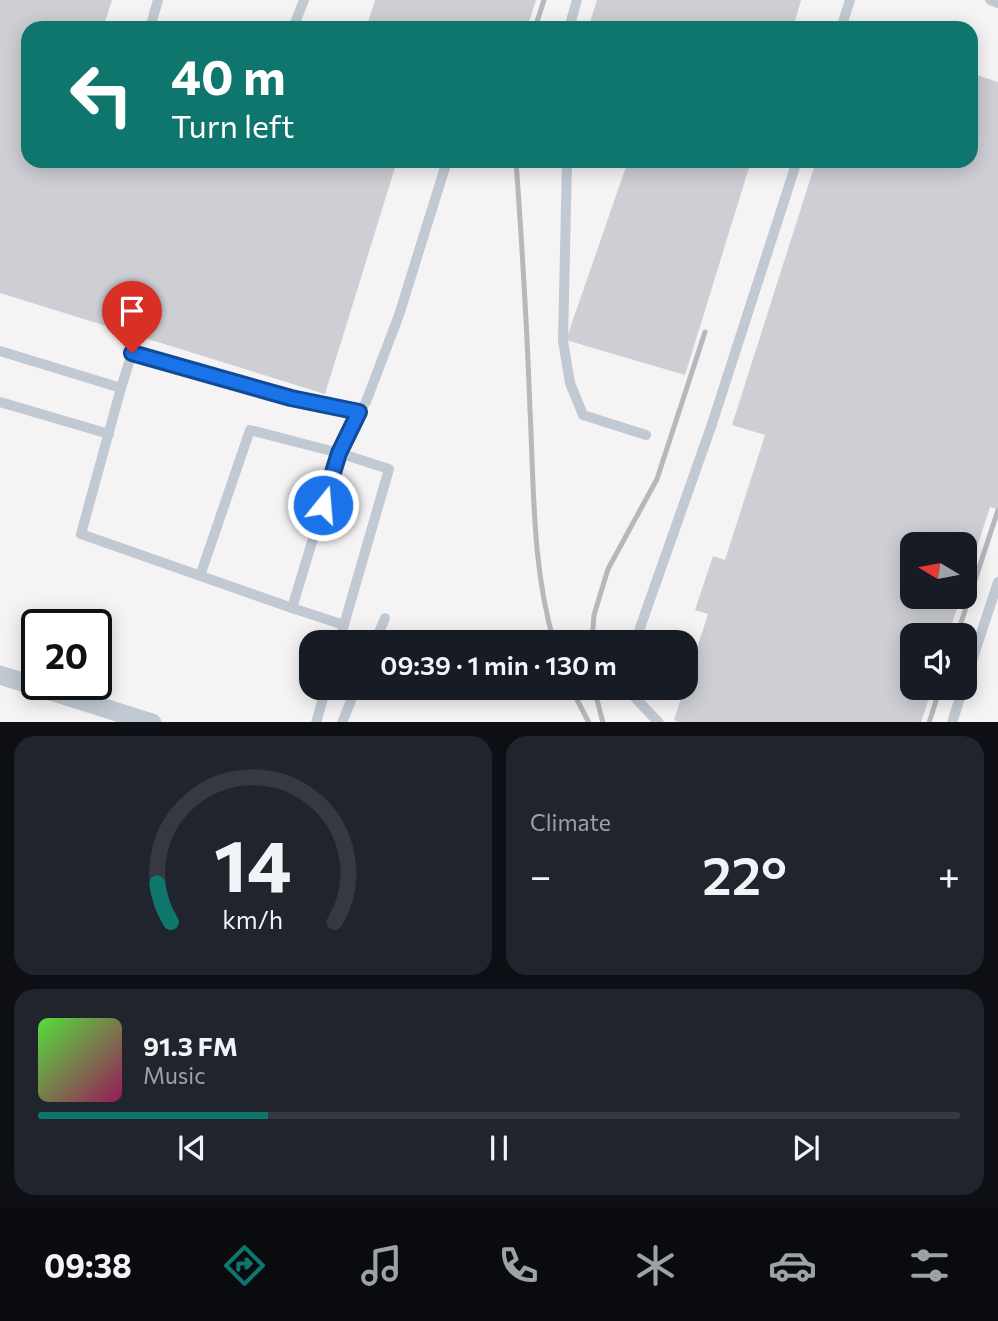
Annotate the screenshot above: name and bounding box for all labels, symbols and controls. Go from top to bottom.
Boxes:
text: 40 m [171,45,286,105]
icon: left [56,49,147,140]
text: Turn left [171,105,295,145]
pin [102,281,162,353]
icon: arrive [113,292,151,330]
position arrow [286,468,360,542]
north arrow [900,532,976,609]
map controls [900,532,977,700]
speed limit sign: 20 [21,609,112,700]
button: sound [900,623,977,700]
text: 09:39 · 1 min · 130 m [380,649,617,680]
text: Climate [530,808,611,836]
text: 14 [214,818,292,907]
text: 22° [702,842,787,906]
text: − [530,851,552,898]
text: + [938,851,960,898]
text: km/h [223,903,283,933]
text: 91.3 FM [143,1030,238,1061]
text: Music [143,1061,206,1089]
icon: previous [173,1129,211,1167]
icon: pause [480,1129,518,1167]
icon: next [787,1129,825,1167]
icon: directions [220,1241,269,1290]
icon: music [357,1241,406,1290]
icon: phone [494,1241,543,1290]
icon: climate [631,1241,680,1290]
icon: car [768,1241,817,1290]
icon: filters [905,1241,954,1290]
text: 09:38 [44,1245,132,1285]

